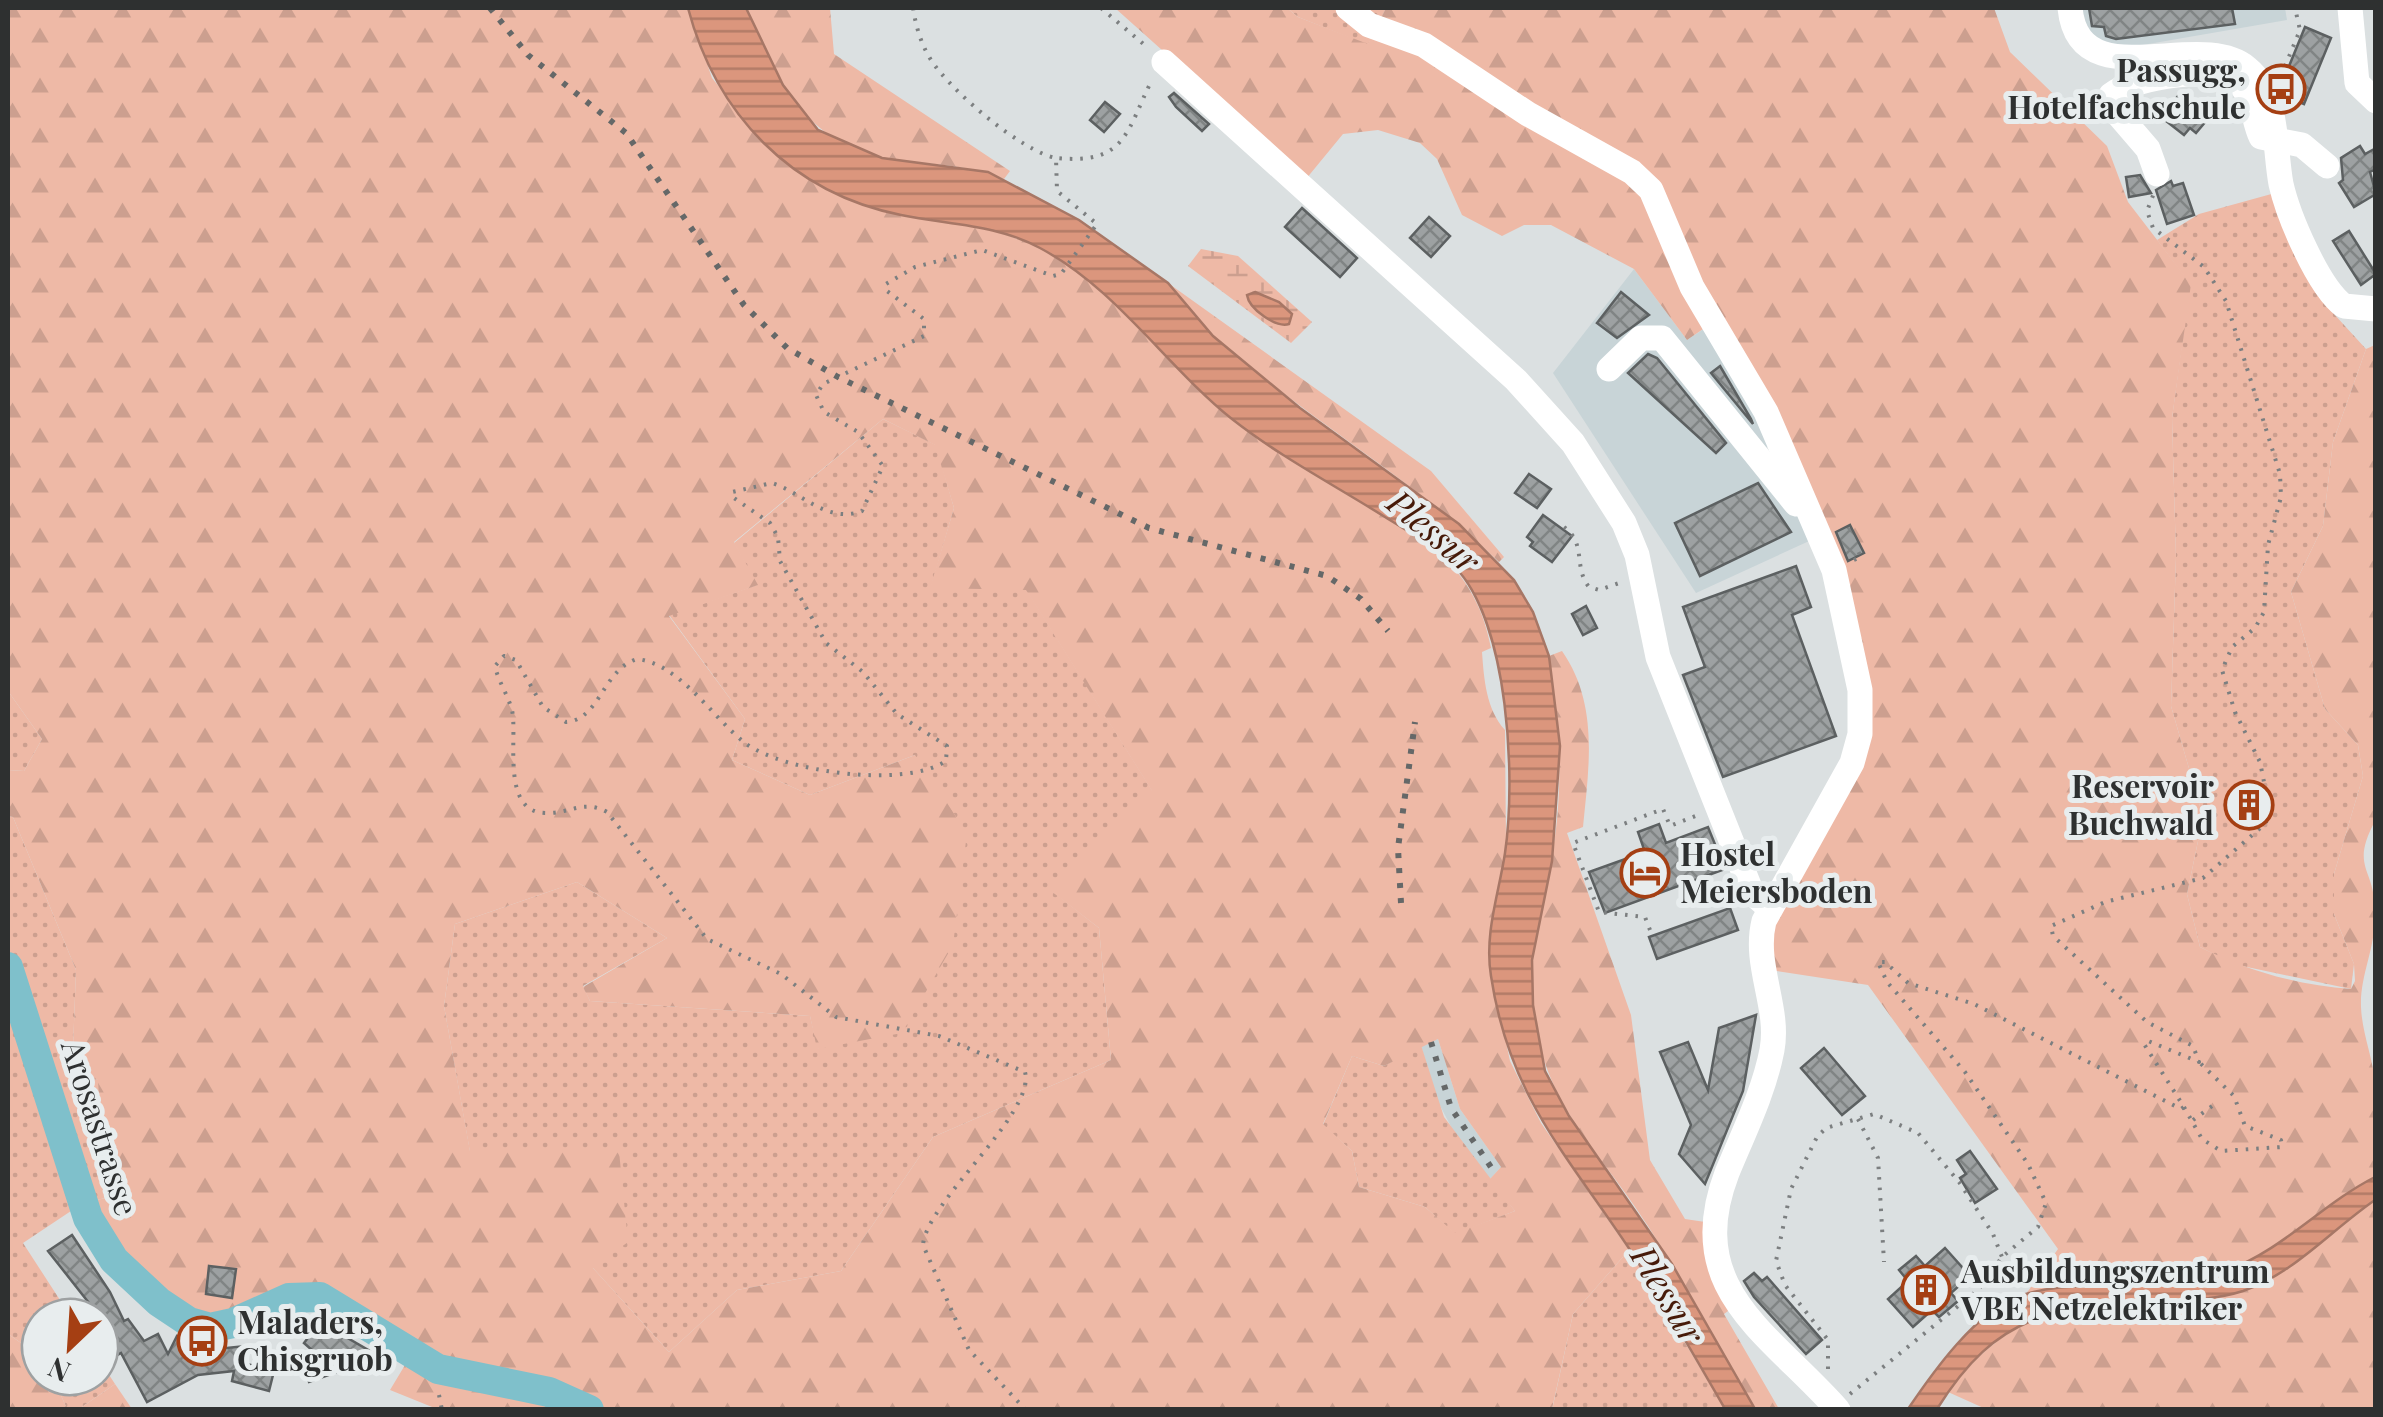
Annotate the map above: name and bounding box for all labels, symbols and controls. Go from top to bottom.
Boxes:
place label: Passugg, Hotelfachschule [2007,47,2246,127]
bus stop icon: Passugg, Hotelfachschule [2255,63,2307,115]
water label: Plessur [1377,476,1491,583]
place label: Reservoir Buchwald [2068,763,2214,843]
building icon: Reservoir Buchwald [2223,779,2275,831]
place label: Hostel Meiersboden [1680,831,1873,911]
hotel icon: Hostel Meiersboden [1619,847,1671,899]
street label: Arosastrasse [52,1033,150,1220]
water label: Plessur [1620,1234,1717,1352]
place label: Ausbildungszentrum VBE Netzelektriker [1960,1248,2270,1328]
building icon: Ausbildungszentrum VBE Netzelektriker [1900,1264,1952,1316]
north arrow [20,1297,120,1397]
place label: Maladers, Chisgruob [237,1299,393,1379]
bus stop icon: Maladers, Chisgruob [176,1315,228,1367]
text: N [42,1350,76,1392]

